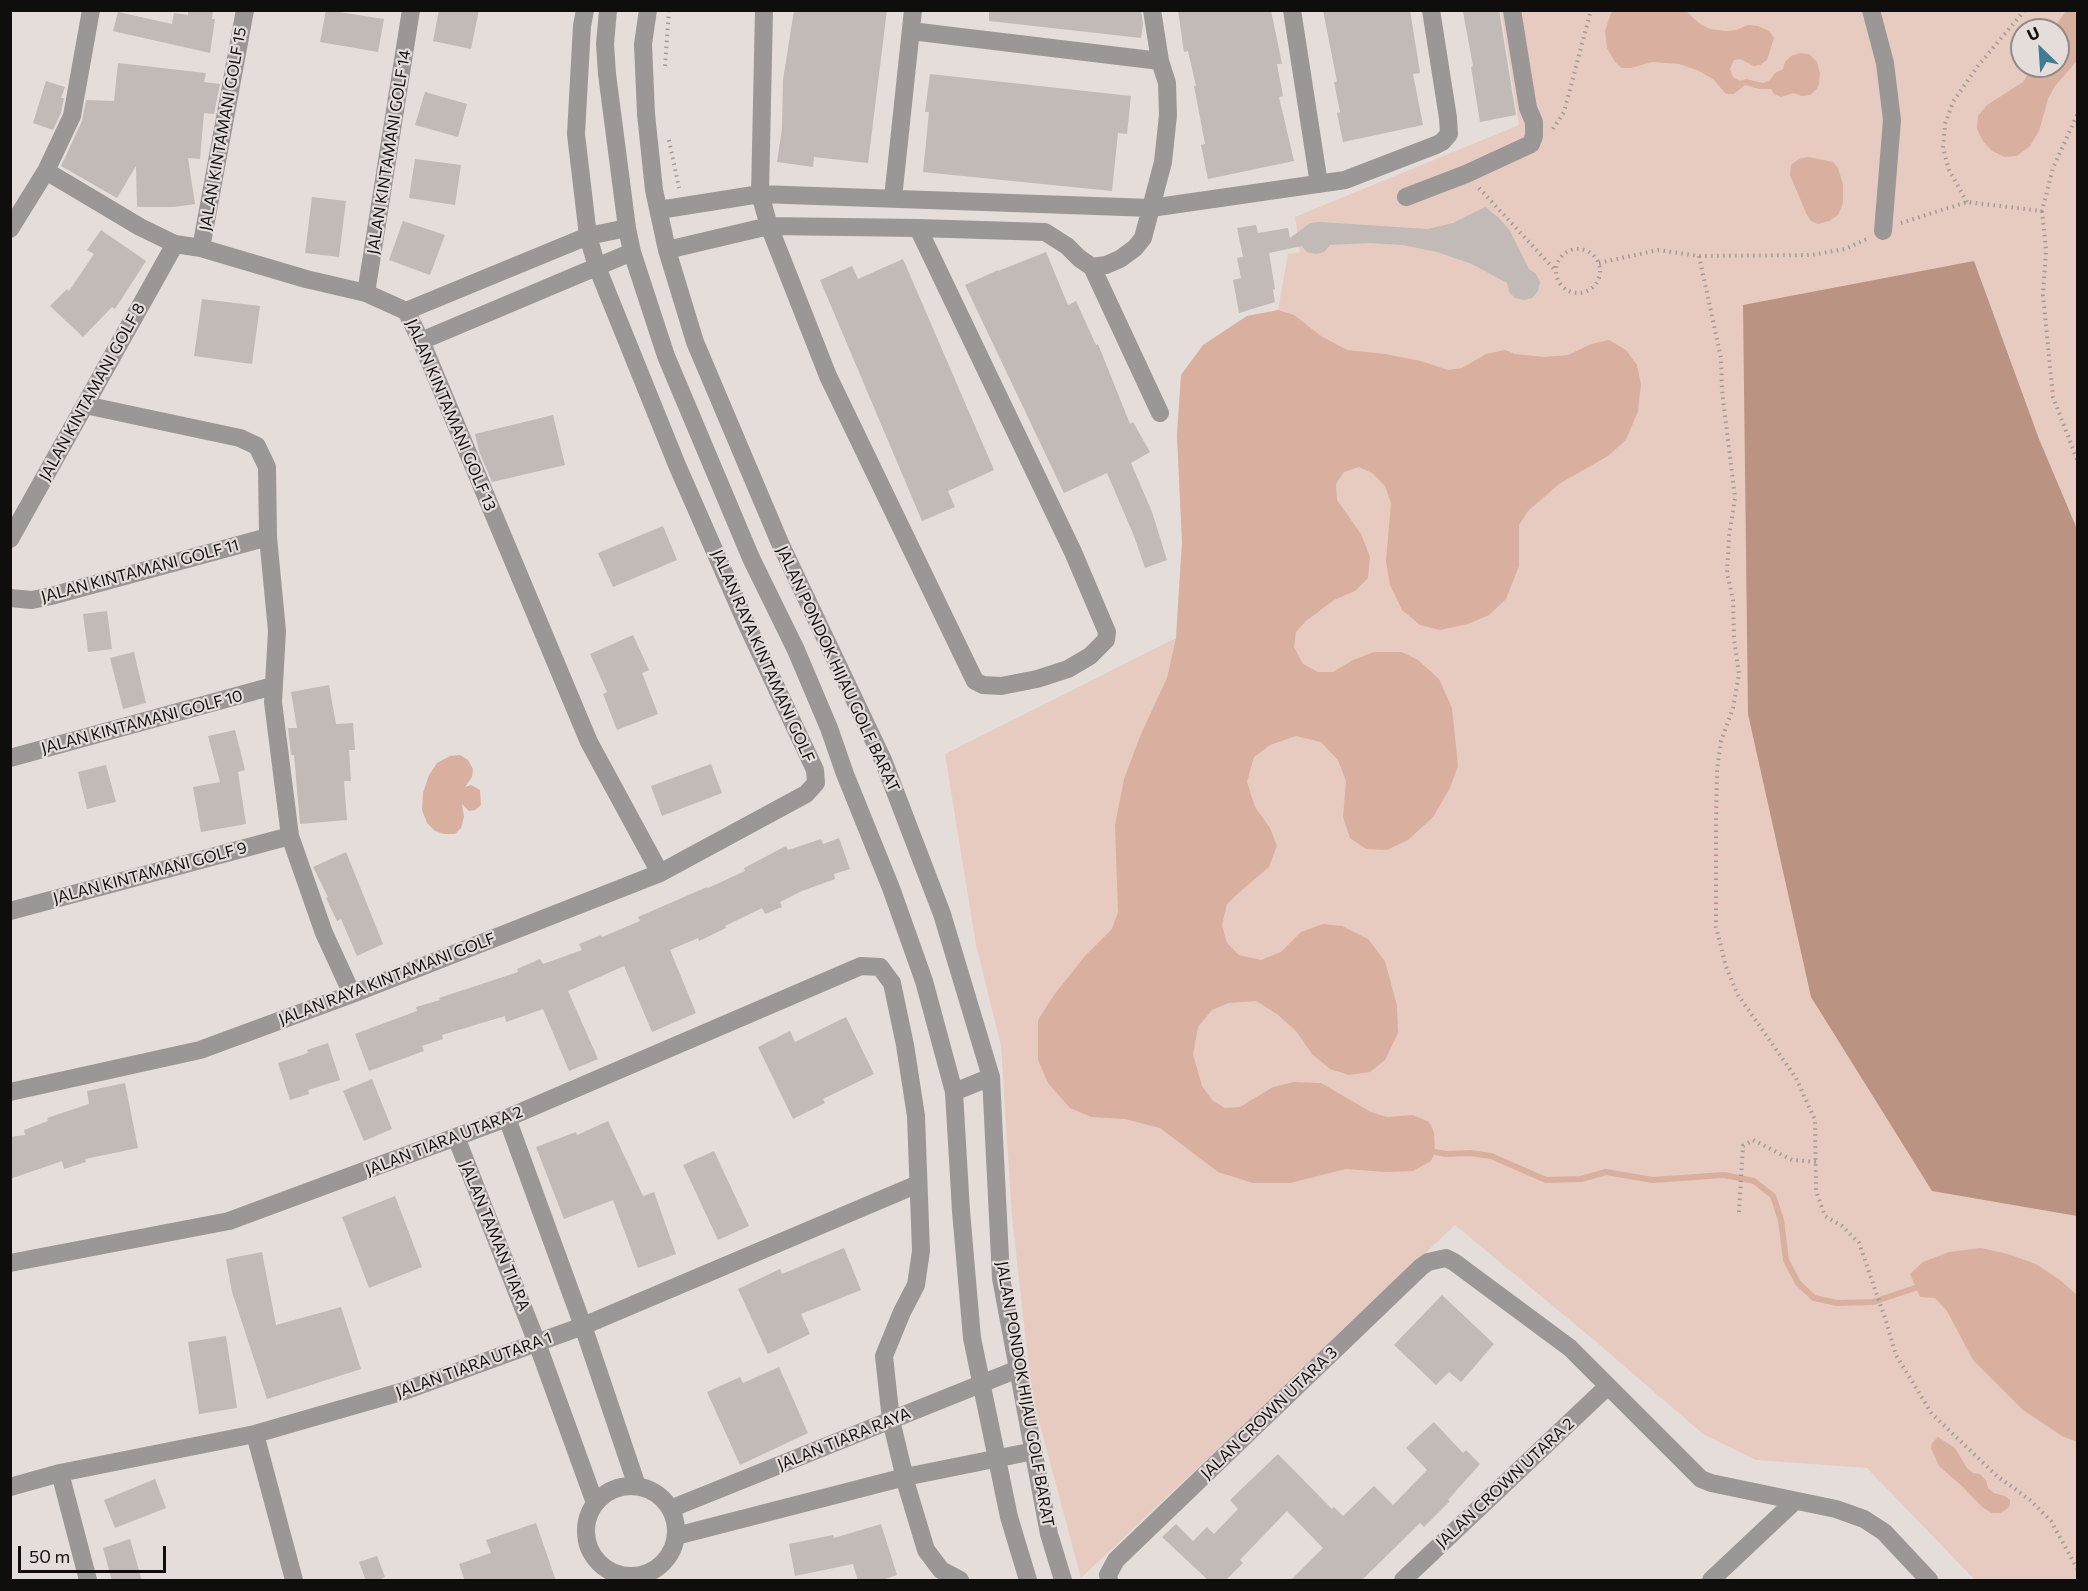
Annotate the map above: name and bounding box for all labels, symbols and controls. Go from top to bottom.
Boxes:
north arrow [2010,18,2070,78]
text: U [2024,22,2042,44]
street label: JALAN KINTAMANI GOLF 15 [196,26,250,232]
street label: JALAN KINTAMANI GOLF 14 [363,48,415,256]
street label: JALAN KINTAMANI GOLF 8 [35,300,149,484]
street label: JALAN KINTAMANI GOLF 13 [402,316,500,514]
street label: JALAN KINTAMANI GOLF 11 [39,535,241,607]
street label: JALAN PONDOK HIJAU GOLF BARAT [772,543,904,795]
street label: JALAN RAYA KINTAMANI GOLF [707,547,819,765]
street label: JALAN KINTAMANI GOLF 10 [39,686,245,758]
street label: JALAN KINTAMANI GOLF 9 [51,838,249,908]
street label: JALAN RAYA KINTAMANI GOLF [276,929,498,1029]
street label: JALAN TIARA UTARA 2 [363,1102,525,1180]
street label: JALAN TAMAN TIARA [456,1158,534,1314]
street label: JALAN PONDOK HIJAU GOLF BARAT [992,1260,1058,1528]
street label: JALAN TIARA UTARA 1 [393,1328,555,1402]
street label: JALAN CROWN UTARA 3 [1197,1343,1341,1483]
street label: JALAN TIARA RAYA [775,1403,913,1475]
street label: JALAN CROWN UTARA 2 [1432,1414,1578,1552]
scale bar [21,1534,170,1572]
text: 50 m [29,1545,70,1567]

